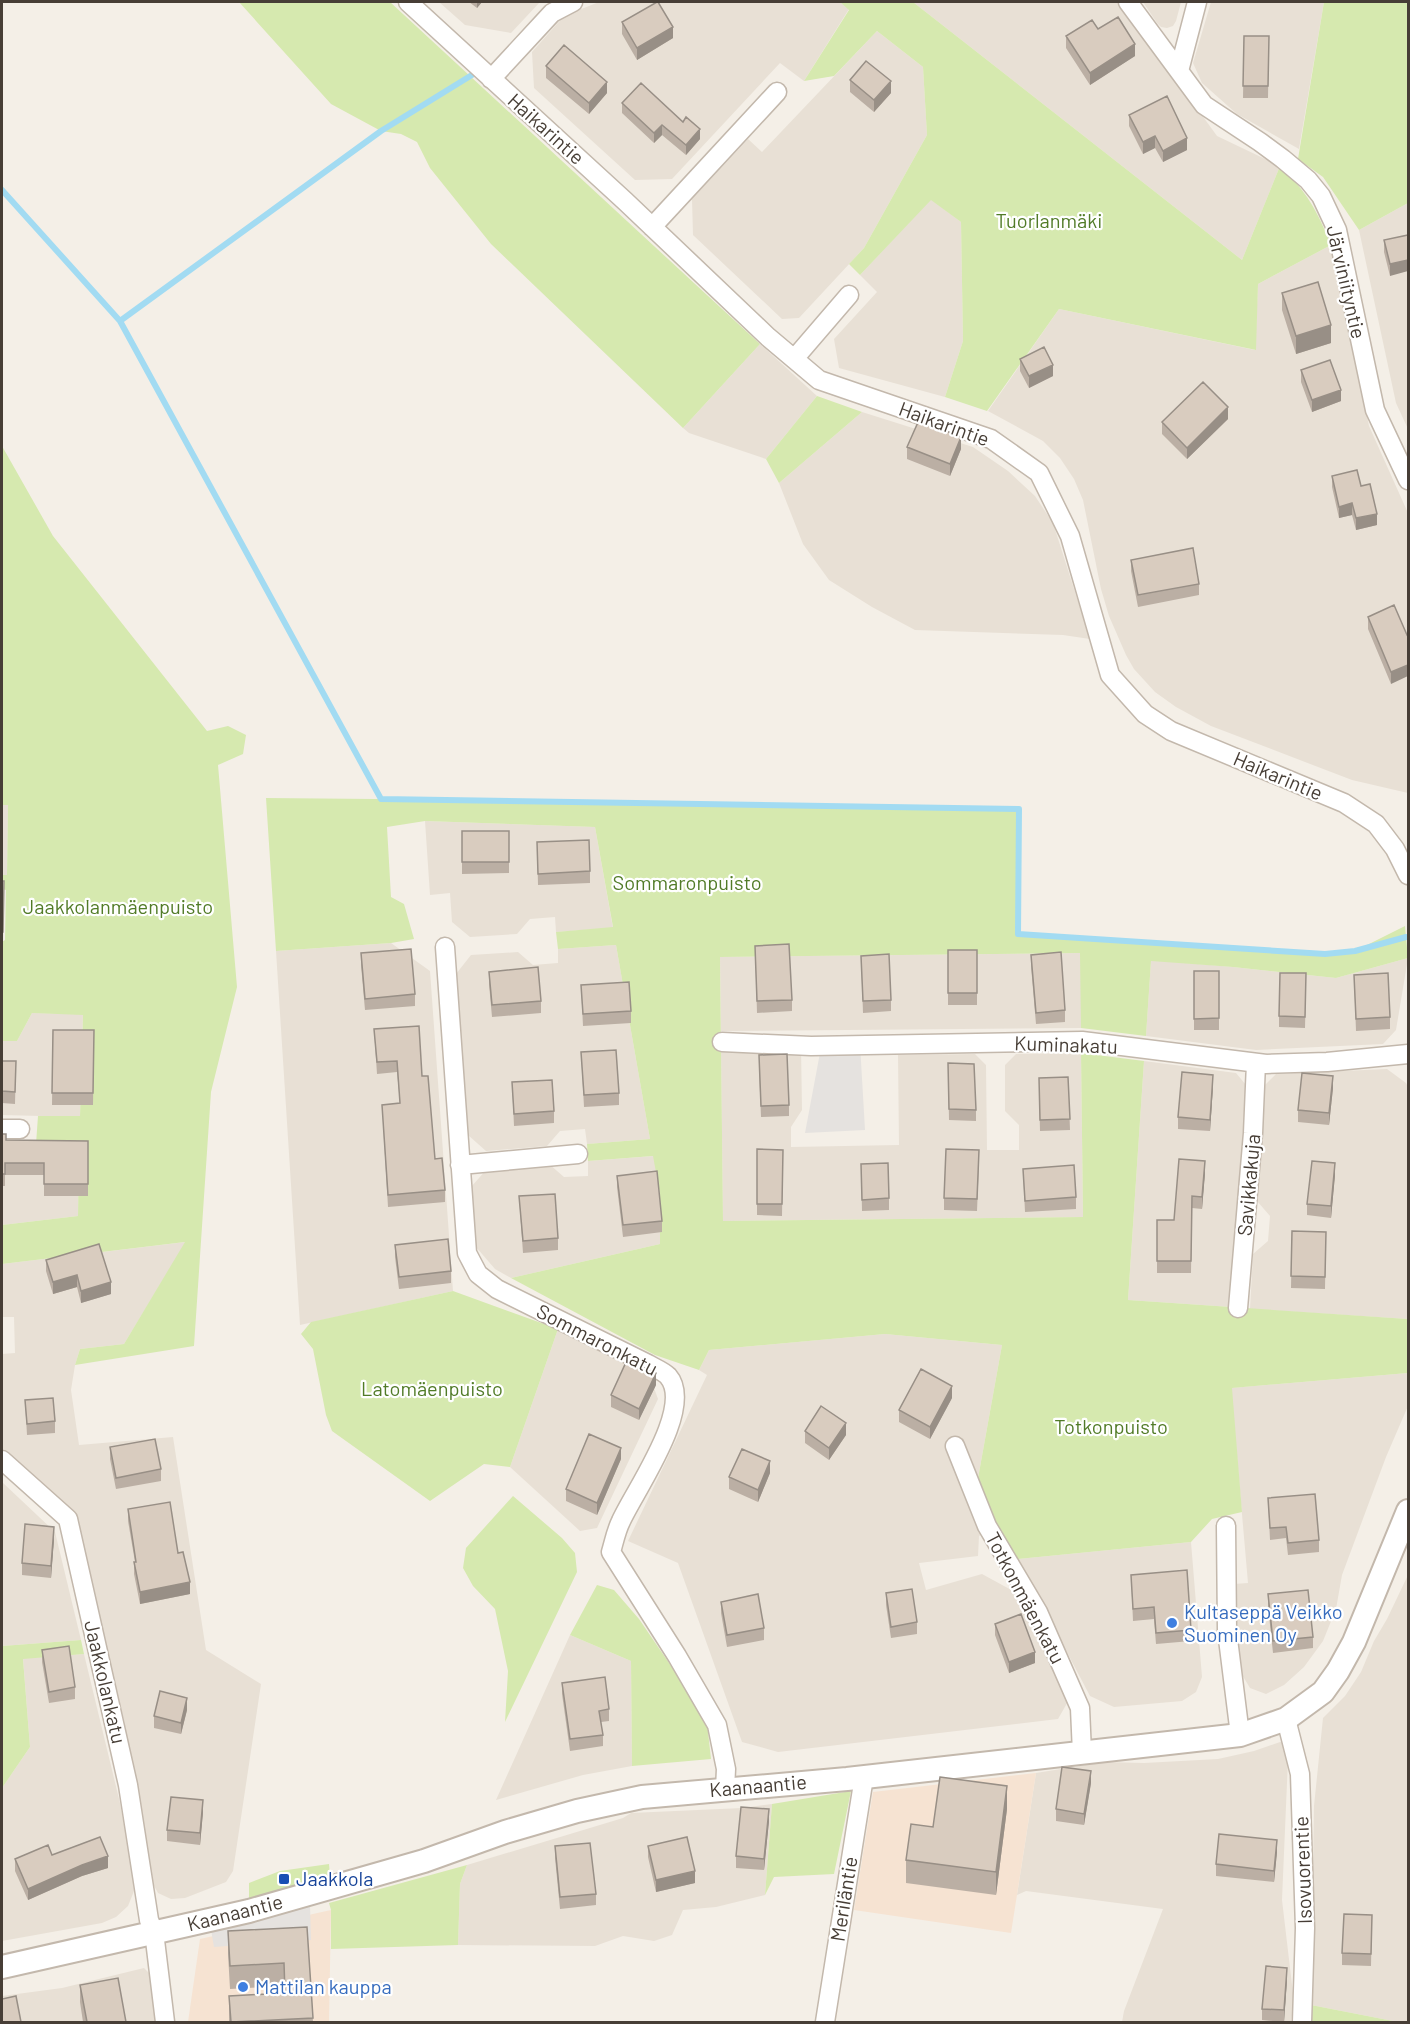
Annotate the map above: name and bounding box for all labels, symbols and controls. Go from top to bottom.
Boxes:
street label: Haikarintie [503,88,590,169]
park label: Tuorlanmäki [996,208,1102,232]
street label: Järviniityntie [1322,223,1372,341]
street label: Haikarintie [896,396,993,451]
street label: Haikarintie [1230,746,1327,805]
park label: Sommaronpuisto [612,870,762,894]
park label: Jaakkolanmäenpuisto [23,894,213,918]
street label: Kuminakatu [1014,1030,1118,1058]
street label: Savikkakuja [1232,1133,1264,1237]
street label: Sommaronkatu [533,1298,662,1380]
park label: Latomäenpuisto [361,1376,503,1400]
park label: Totkonpuisto [1054,1414,1168,1438]
street label: Totkonmäenkatu [981,1528,1071,1667]
place label: Kultaseppä Veikko Suominen Oy [1184,1599,1343,1646]
marker: Kultaseppä Veikko Suominen Oy [1165,1616,1179,1630]
street label: Jaakkolankatu [80,1618,132,1746]
street label: Kaanaantie [708,1769,808,1801]
street label: Isovuorentie [1288,1816,1316,1924]
street label: Meriläntie [824,1855,862,1943]
place label: Jaakkola [296,1866,373,1890]
marker: Jaakkola [277,1872,291,1886]
street label: Kaanaantie [184,1889,285,1935]
place label: Mattilan kauppa [255,1974,392,1998]
marker: Mattilan kauppa [236,1980,250,1994]

